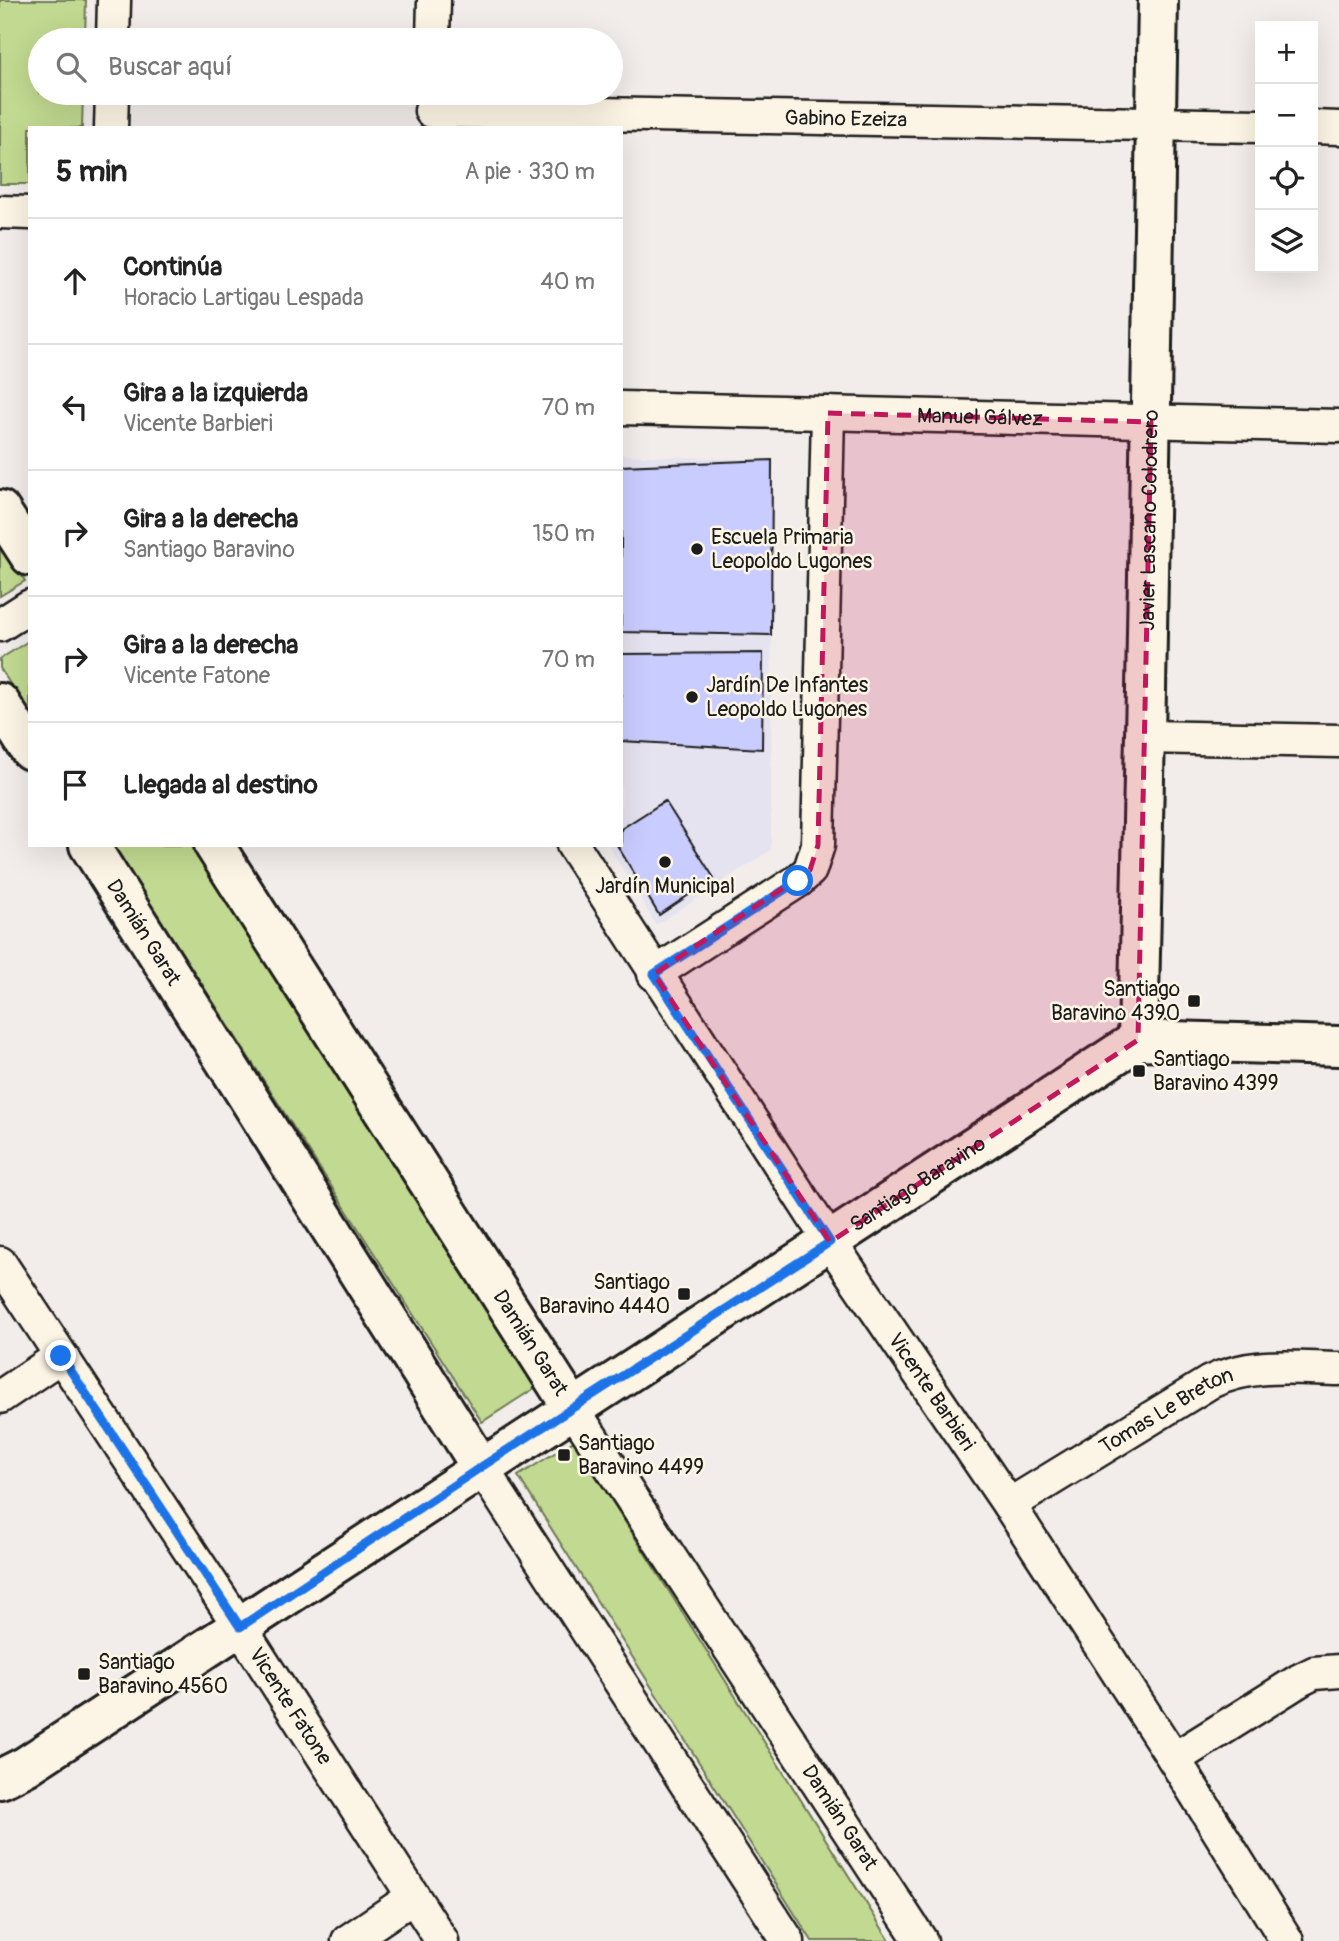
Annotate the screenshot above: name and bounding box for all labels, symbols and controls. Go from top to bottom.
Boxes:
map controls [1255,21,1318,273]
button: + [1255,21,1318,84]
search box [28,28,623,105]
icon: search [52,48,90,86]
text: Buscar aquí [108,51,232,83]
button: − [1255,84,1318,147]
street label: Gabino Ezeiza [784,104,907,134]
button: locate [1255,147,1318,210]
text: 5 min [56,153,127,190]
text: A pie · 330 m [465,157,595,186]
button: layers [1255,210,1318,273]
text: Continúa [123,251,222,283]
icon: ahead [56,262,94,300]
text: 40 m [541,267,595,296]
text: Horacio Lartigau Lespada [123,283,364,312]
text: Gira a la izquierda [123,377,308,409]
icon: left [56,388,94,426]
text: 70 m [542,393,595,422]
street label: Manuel Gálvez [916,402,1043,433]
text: Vicente Barbieri [123,409,273,438]
street label: Javier Lascano Colodrero [1134,409,1165,631]
text: Gira a la derecha [123,503,298,535]
icon: right [56,514,94,552]
text: 150 m [532,519,595,548]
place label: Escuela Primaria Leopoldo Lugones [711,524,873,575]
text: Santiago Baravino [123,535,295,564]
marker: Escuela Primaria Leopoldo Lugones [689,541,705,557]
text: Gira a la derecha [123,629,298,661]
icon: right [56,640,94,678]
text: 70 m [542,645,595,674]
text: Vicente Fatone [123,661,270,690]
place label: Jardín De Infantes Leopoldo Lugones [706,672,869,723]
marker: Jardín De Infantes Leopoldo Lugones [684,689,700,705]
icon: arrive [56,766,94,804]
text: Llegada al destino [123,769,318,801]
marker: Jardín Municipal [657,854,673,870]
route start [782,865,813,896]
place label: Jardín Municipal [595,873,735,900]
street label: Damián Garat [100,874,187,991]
place label: Santiago Baravino 4390 [1051,976,1180,1027]
marker: Santiago Baravino 4390 [1186,993,1202,1009]
place label: Santiago Baravino 4399 [1153,1046,1279,1097]
marker: Santiago Baravino 4399 [1131,1063,1147,1079]
street label: Santiago Baravino [845,1130,991,1238]
place label: Santiago Baravino 4440 [539,1269,670,1320]
street label: Damián Garat [487,1285,574,1401]
marker: Santiago Baravino 4440 [676,1286,692,1302]
street label: Vicente Barbieri [882,1328,981,1456]
route end [45,1340,76,1371]
street label: Tomas Le Breton [1095,1361,1237,1460]
place label: Santiago Baravino 4499 [578,1430,704,1481]
marker: Santiago Baravino 4499 [556,1447,572,1463]
street label: Vicente Fatone [243,1643,338,1771]
place label: Santiago Baravino 4560 [98,1649,228,1700]
marker: Santiago Baravino 4560 [76,1666,92,1682]
street label: Damián Garat [795,1760,884,1876]

